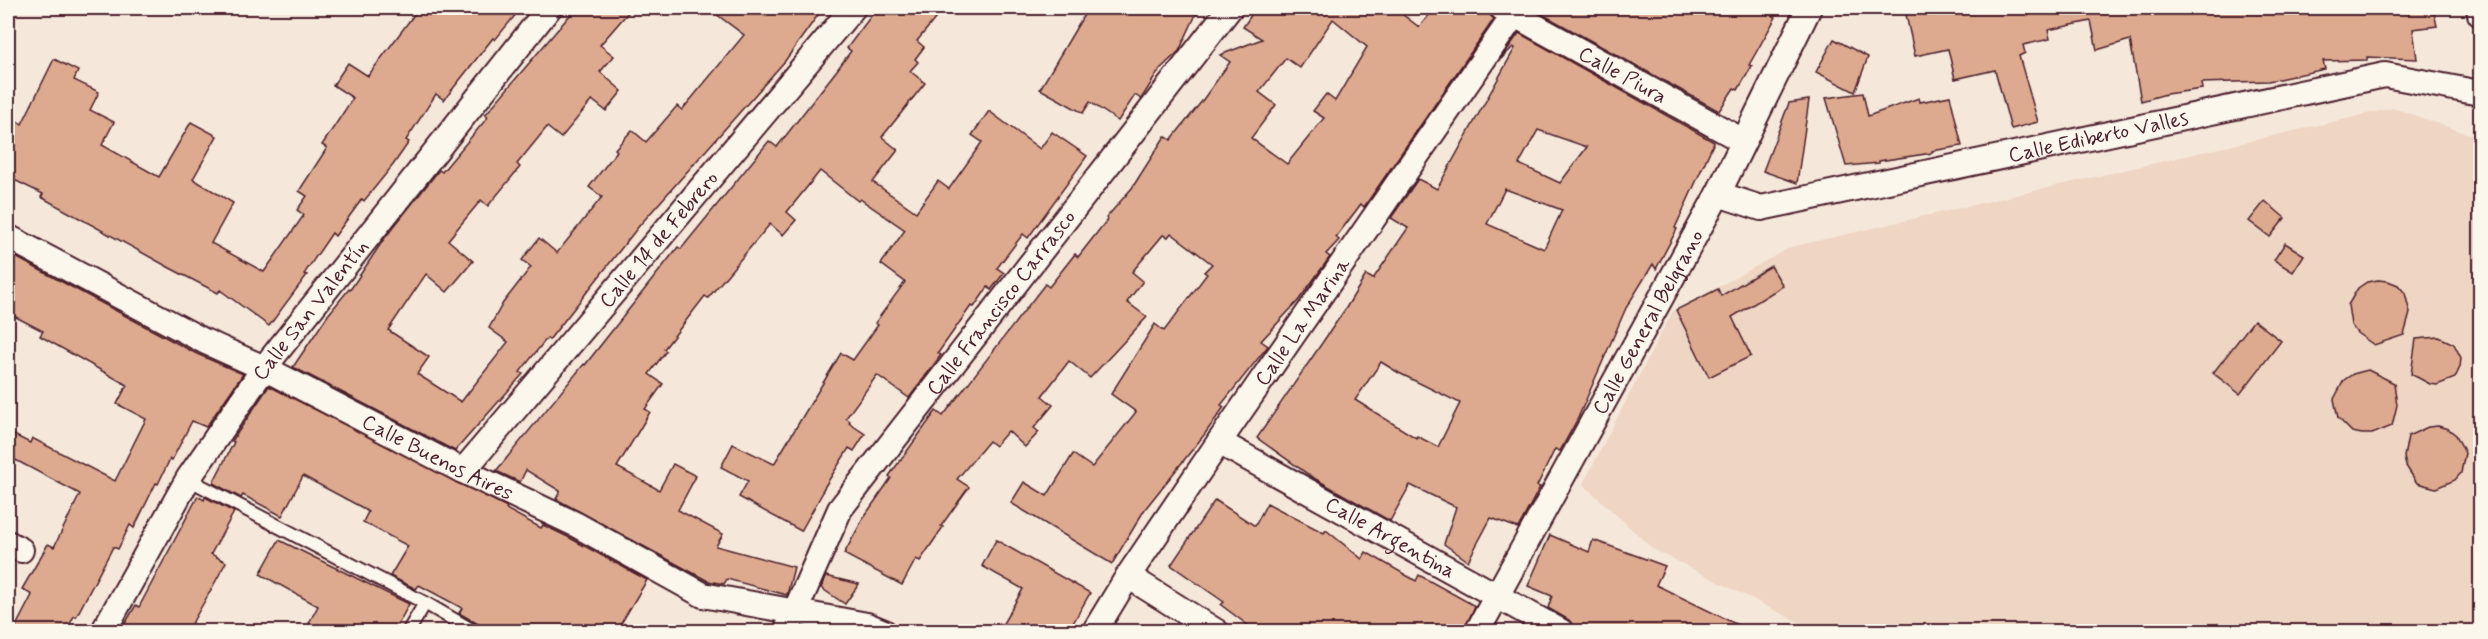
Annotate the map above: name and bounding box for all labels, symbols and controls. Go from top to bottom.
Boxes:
street label: Calle Piura [1573,40,1671,111]
street label: Calle Ediberto Valles [2006,104,2191,170]
street label: Calle 14 de Febrero [593,165,725,314]
street label: Calle Francisco Carrasco [920,204,1083,402]
street label: Calle General Belgrano [1586,225,1711,420]
street label: Calle San Valentín [247,234,376,386]
street label: Calle La Marina [1249,252,1358,392]
street label: Calle Buenos Aires [357,408,518,508]
street label: Calle Argentina [1320,491,1460,585]

